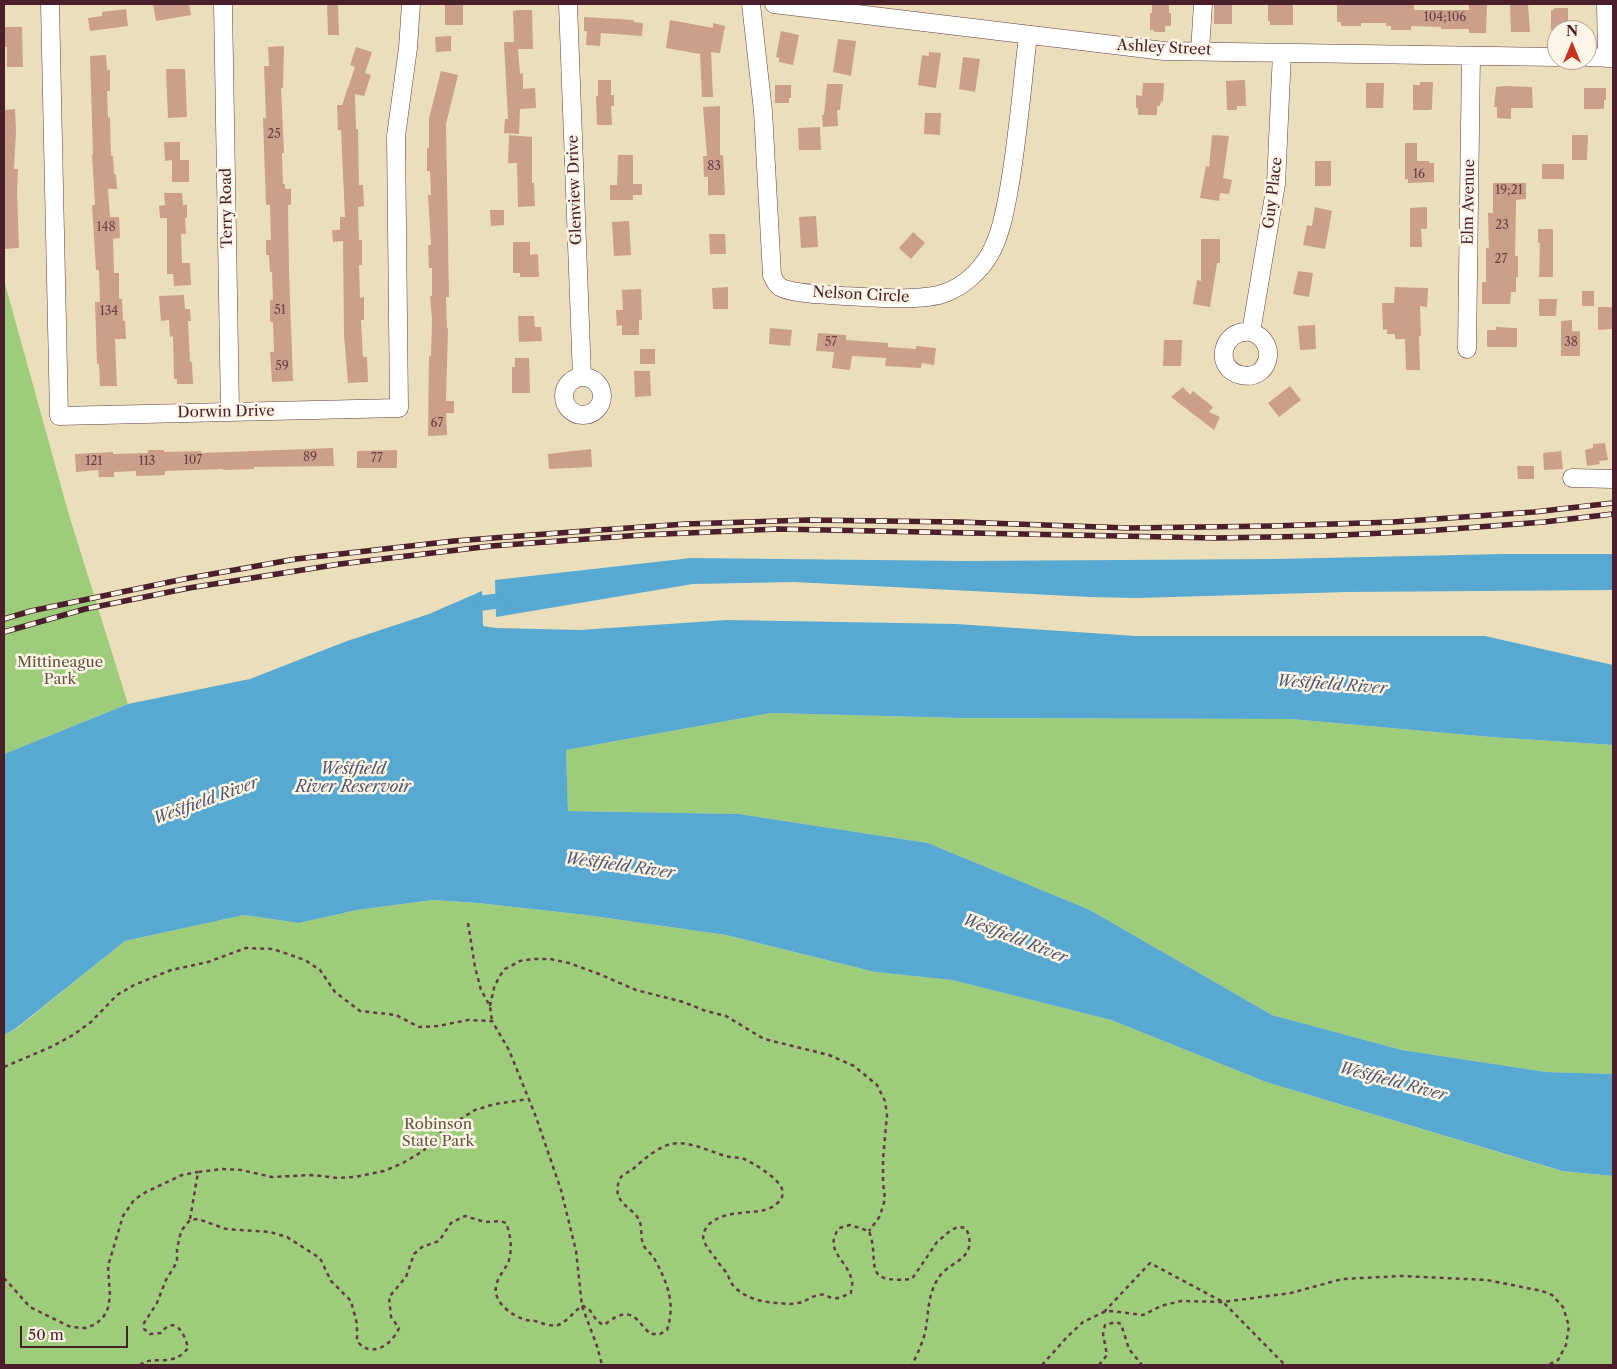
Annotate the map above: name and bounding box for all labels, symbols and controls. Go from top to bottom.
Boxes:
house number: 104;106 [1424,11,1466,25]
north arrow [1547,20,1597,70]
text: N [1566,22,1578,40]
street label: Ashley Street [1116,37,1212,59]
house number: 25 [267,128,281,142]
street label: Glenview Drive [564,135,586,245]
street label: Guy Place [1260,156,1286,230]
street label: Elm Avenue [1459,159,1479,245]
house number: 83 [707,160,721,174]
street label: Terry Road [217,168,237,248]
house number: 16 [1413,168,1425,182]
house number: 19;21 [1495,184,1523,198]
house number: 23 [1495,219,1509,233]
house number: 148 [96,221,116,235]
house number: 27 [1495,253,1507,267]
street label: Nelson Circle [812,283,910,307]
house number: 51 [274,304,286,318]
house number: 134 [100,305,118,319]
house number: 57 [825,336,837,350]
house number: 38 [1564,336,1578,350]
house number: 59 [275,360,289,374]
street label: Dorwin Drive [177,402,275,422]
house number: 67 [431,417,443,431]
house number: 89 [303,451,317,465]
house number: 77 [371,452,383,466]
house number: 107 [184,454,202,468]
house number: 121 [86,455,102,469]
house number: 113 [139,455,155,469]
park label: Mittineague Park [17,654,103,689]
water label: Westfield River [1276,672,1388,698]
water label: Westfield River Reservoir [295,759,411,797]
water label: Westfield River [151,773,261,829]
water label: Westfield River [564,849,676,883]
water label: Westfield River [960,910,1070,968]
water label: Westfield River [1337,1058,1449,1106]
park label: Robinson State Park [402,1116,474,1151]
scale bar [22,1316,130,1348]
text: 50 m [28,1325,64,1344]

